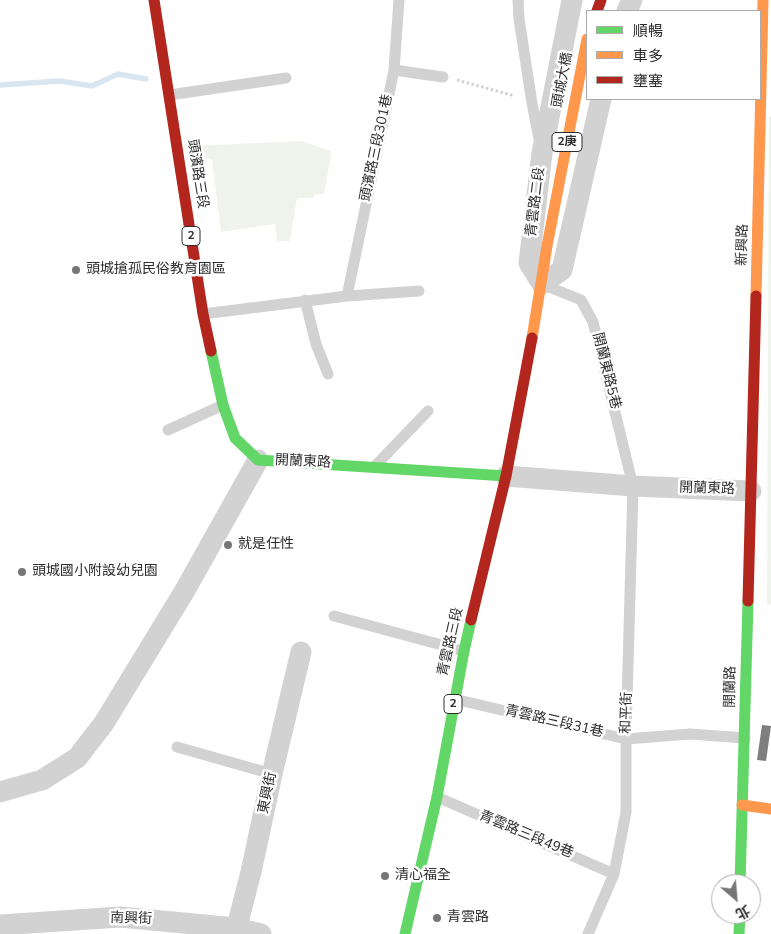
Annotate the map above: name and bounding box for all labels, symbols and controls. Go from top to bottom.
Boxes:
legend [586,10,761,100]
text: 順暢 [633,21,663,41]
text: 車多 [633,46,663,66]
street label: 頭城大橋 [549,51,577,109]
text: 壅塞 [633,71,663,91]
street label: 頭濱路三段301巷 [357,93,397,203]
road number: 2庚 [552,132,582,152]
street label: 頭濱路三段 [183,138,211,210]
street label: 青雲路二段 [523,166,549,238]
street label: 新興路 [734,224,752,266]
road number: 2 [182,227,200,246]
place label: 頭城搶孤民俗教育園區 [86,262,226,278]
marker: 頭城搶孤民俗教育園區 [70,264,82,276]
street label: 開蘭東路5巷 [588,331,624,411]
street label: 開蘭東路 [275,452,331,472]
street label: 開蘭東路 [679,480,735,498]
place label: 就是任性 [238,537,294,553]
marker: 就是任性 [222,539,234,551]
place label: 頭城國小附設幼兒園 [32,564,158,580]
marker: 頭城國小附設幼兒園 [16,566,28,578]
street label: 青雲路三段 [435,606,467,678]
street label: 開蘭路 [722,666,740,708]
street label: 和平街 [618,692,636,734]
road number: 2 [444,694,462,714]
street label: 青雲路三段31巷 [503,702,605,742]
street label: 東興街 [255,771,281,815]
street label: 青雲路三段49巷 [476,808,576,862]
place label: 清心福全 [395,868,451,884]
marker: 清心福全 [379,870,391,882]
north arrow [711,874,761,924]
text: 北 [732,900,753,924]
street label: 南興街 [110,910,152,928]
place label: 青雲路 [447,910,489,926]
marker: 青雲路 [431,912,443,924]

